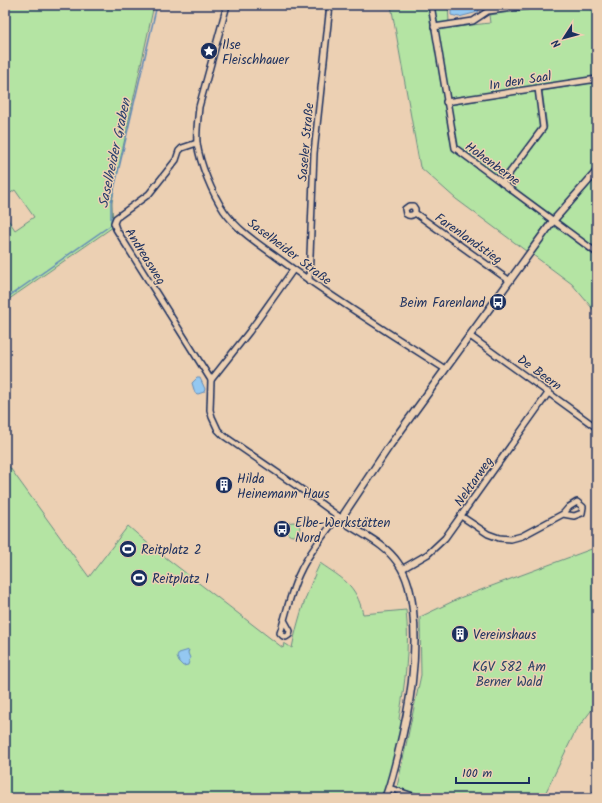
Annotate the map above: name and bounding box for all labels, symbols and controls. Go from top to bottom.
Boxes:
north arrow [544,18,584,58]
place label: Ilse Fleischhauer [222,35,289,71]
text: N [547,35,566,51]
place icon: Ilse Fleischhauer [199,41,219,61]
street label: In den Saal [488,66,553,97]
water label: Saselheider Graben [93,95,138,210]
street label: Saseler Straße [293,102,320,182]
street label: Hohenberne [460,137,524,192]
street label: Farenlandstieg [430,208,506,270]
street label: Saselheider Straße [242,213,336,291]
street label: Andreasweg [119,224,171,289]
bus stop icon: Beim Farenland [488,292,508,312]
place label: Beim Farenland [400,293,486,314]
street label: De Beern [512,350,566,397]
street label: Nektarweg [449,453,499,511]
place label: Hilda Heinemann Haus [237,469,330,505]
building icon: Hilda Heinemann Haus [214,475,234,495]
place label: Elbe-Werkstätten Nord [295,513,390,549]
bus stop icon: Elbe-Werkstätten Nord [272,519,292,539]
sports icon: Reitplatz 2 [118,539,138,559]
place label: Reitplatz 2 [141,540,202,561]
sports icon: Reitplatz 1 [129,568,149,588]
place label: Reitplatz 1 [152,569,209,590]
building icon: Vereinshaus [450,624,470,644]
place label: Vereinshaus [473,625,537,646]
park label: KGV 582 Am Berner Wald [472,657,546,693]
scale bar [456,759,529,785]
text: 100 m [462,764,493,783]

